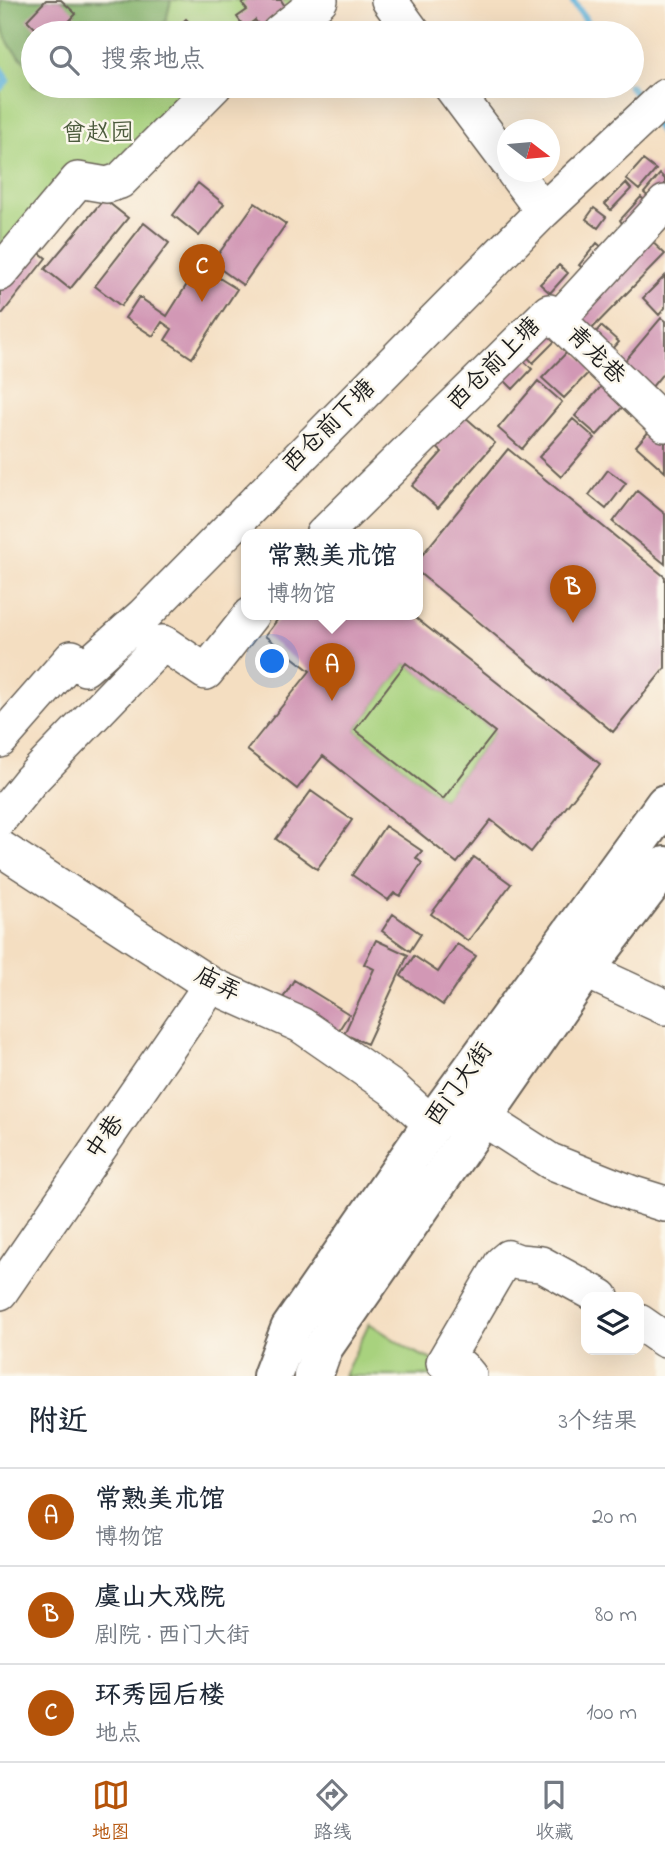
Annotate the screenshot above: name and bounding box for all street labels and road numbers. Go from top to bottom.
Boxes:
street label: 西仓前上塘 [440,310,550,420]
street label: 青龙巷 [557,318,633,394]
street label: 西仓前下塘 [275,372,385,482]
street label: 庙弄 [188,958,246,1012]
street label: 西门大街 [418,1036,502,1134]
street label: 中巷 [78,1108,134,1168]

